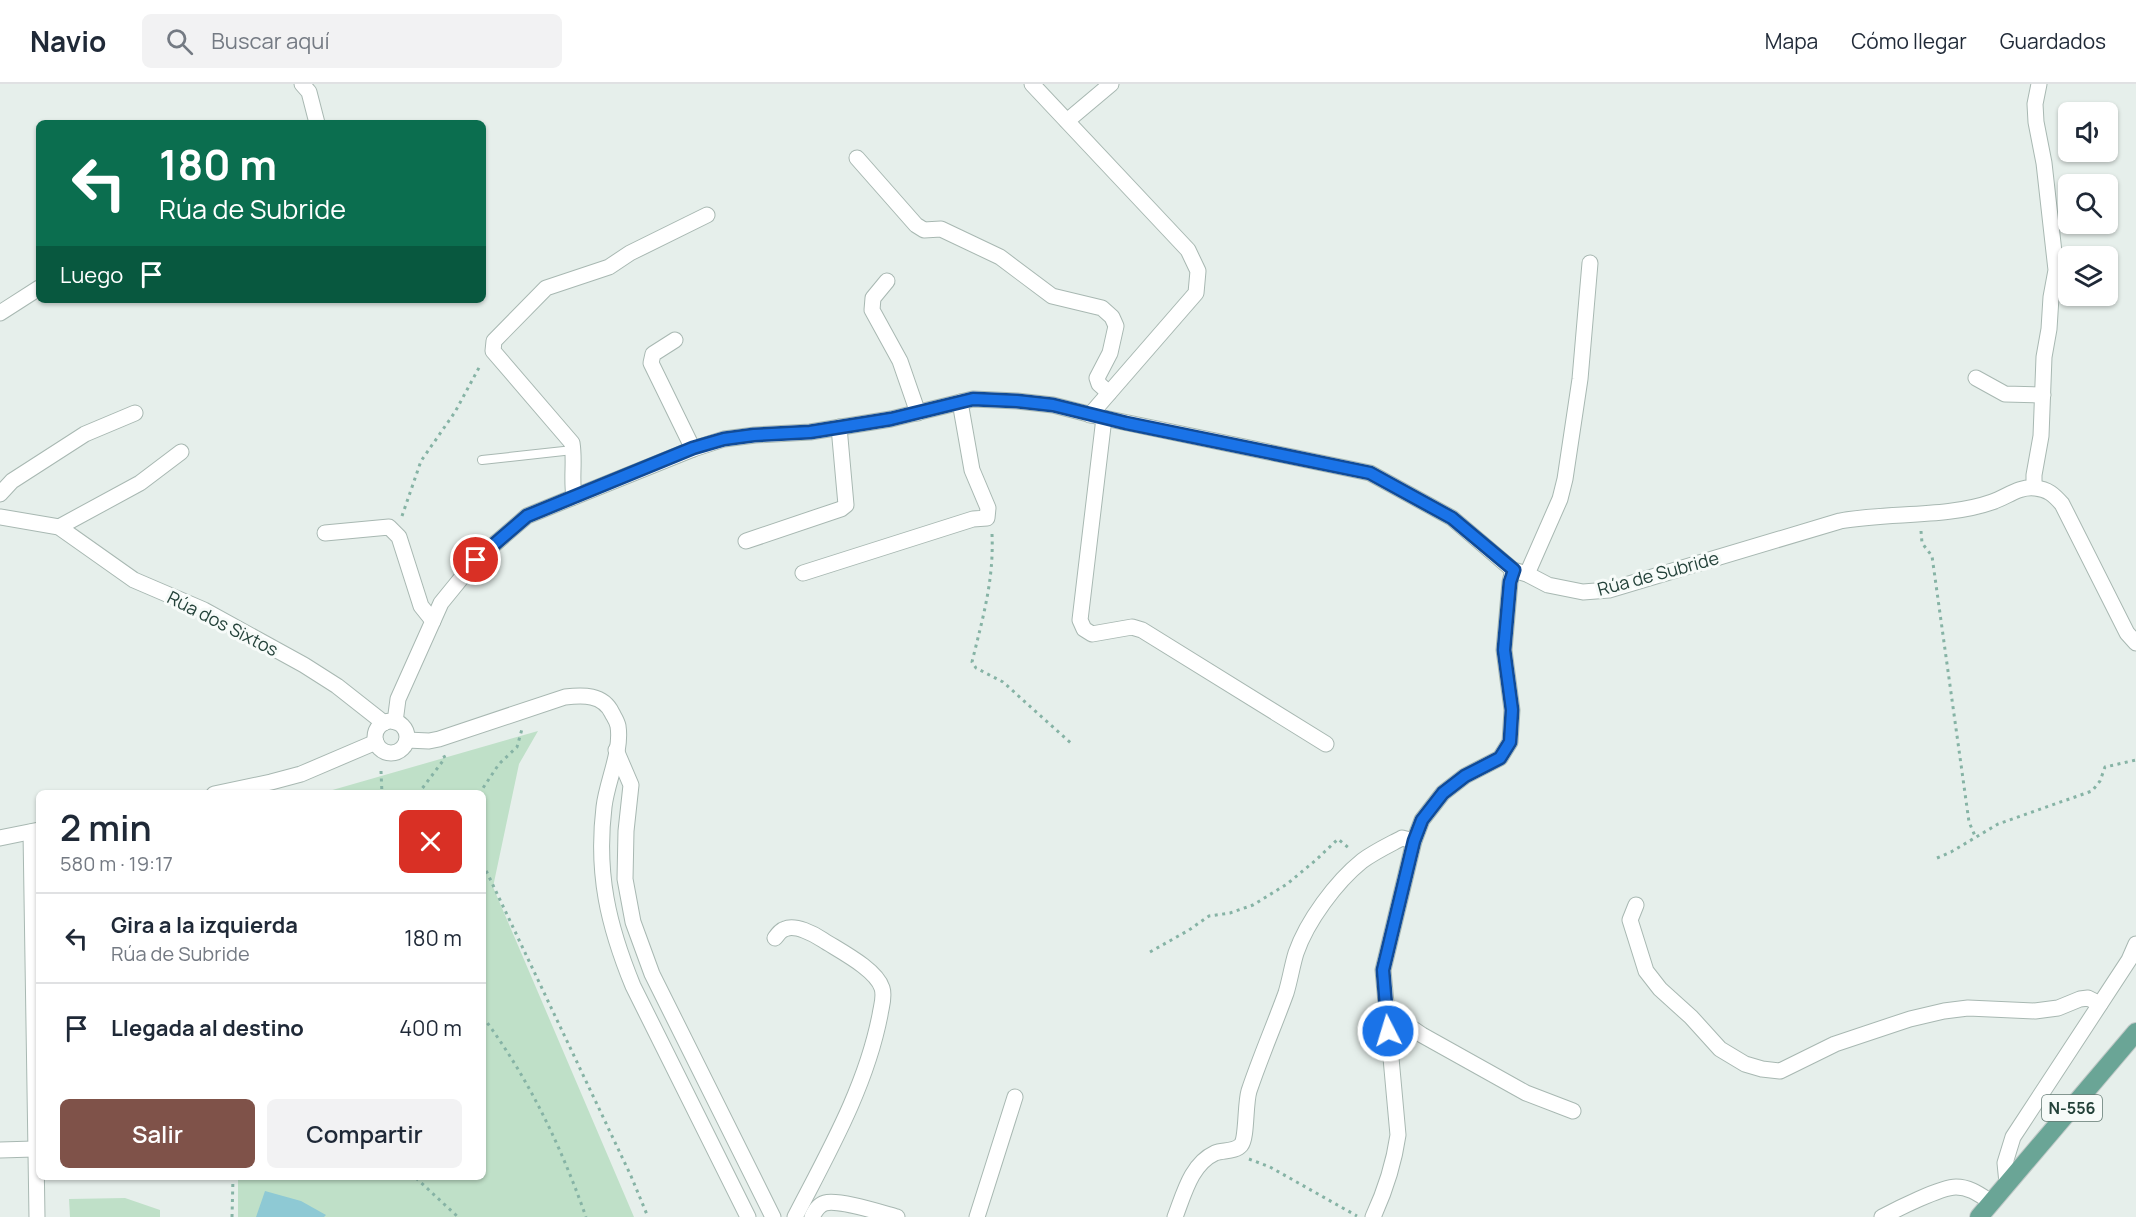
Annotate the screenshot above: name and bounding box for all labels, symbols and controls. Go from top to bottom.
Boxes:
search box [142,14,562,68]
text: Navio [30,22,106,60]
icon: search [163,25,196,58]
text: Buscar aquí [211,26,330,56]
text: Mapa [1765,27,1818,55]
text: Cómo llegar [1851,27,1967,55]
text: Guardados [2000,27,2106,55]
map controls [2058,102,2118,306]
button: sound [2058,102,2118,162]
text: 180 m [159,135,277,193]
icon: left [60,144,138,222]
button: search [2058,174,2118,234]
text: Rúa de Subride [159,190,346,227]
button: layers [2058,246,2118,306]
icon: arrive [135,258,168,291]
text: Luego [60,260,123,290]
pin [450,534,501,585]
icon: arrive [459,543,492,576]
street label: Rúa de Subride [1595,545,1721,601]
street label: Rúa dos Sixtos [163,585,283,661]
text: 2 min [60,803,152,852]
button: close [399,810,462,873]
text: 580 m · 19:17 [60,850,173,877]
text: Gira a la izquierda [111,910,298,940]
icon: left [60,922,93,955]
text: 180 m [404,923,462,953]
text: Rúa de Subride [111,940,250,967]
position arrow [1356,999,1420,1063]
icon: arrive [60,1012,93,1045]
text: Llegada al destino [111,1013,304,1043]
text: 400 m [399,1013,462,1043]
road number: N-556 [2042,1095,2102,1121]
button: Salir [60,1099,255,1168]
button: Compartir [267,1099,462,1168]

